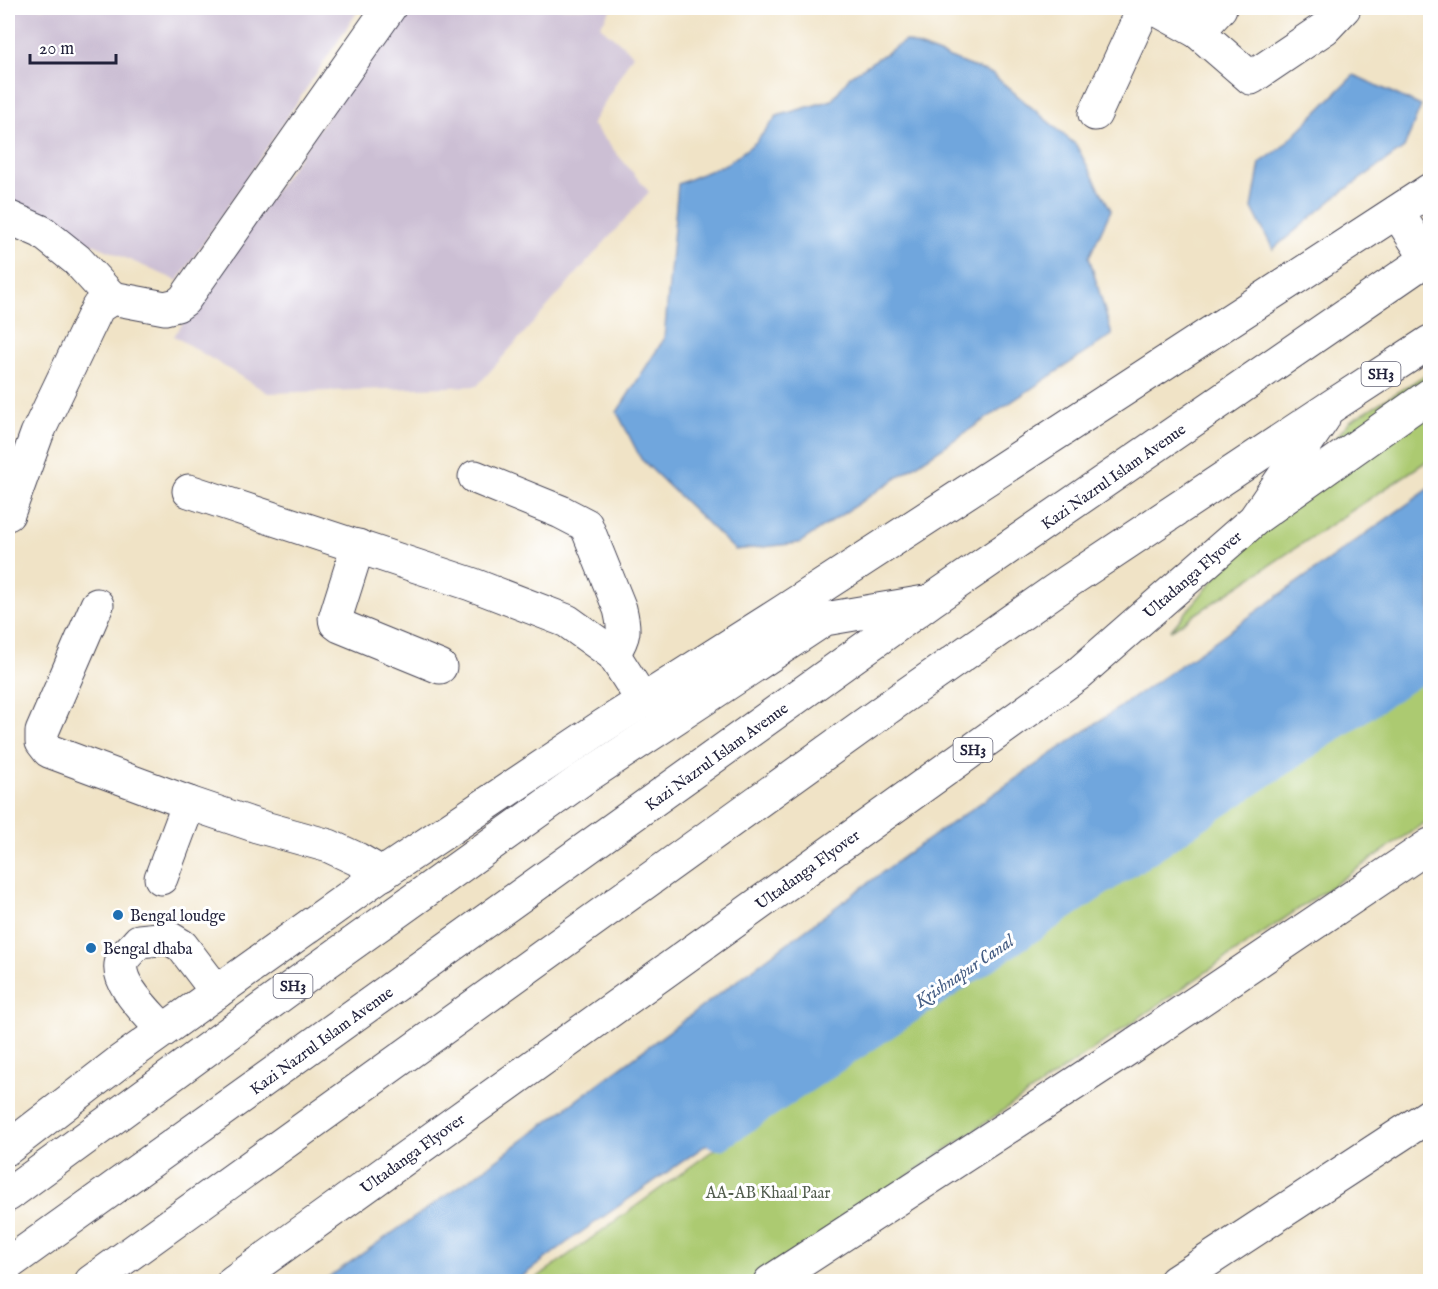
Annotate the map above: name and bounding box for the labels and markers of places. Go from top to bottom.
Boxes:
place label: Bengal loudge [130,907,226,927]
marker: Bengal loudge [111,908,125,922]
place label: Bengal dhaba [103,940,192,960]
marker: Bengal dhaba [84,941,98,955]

